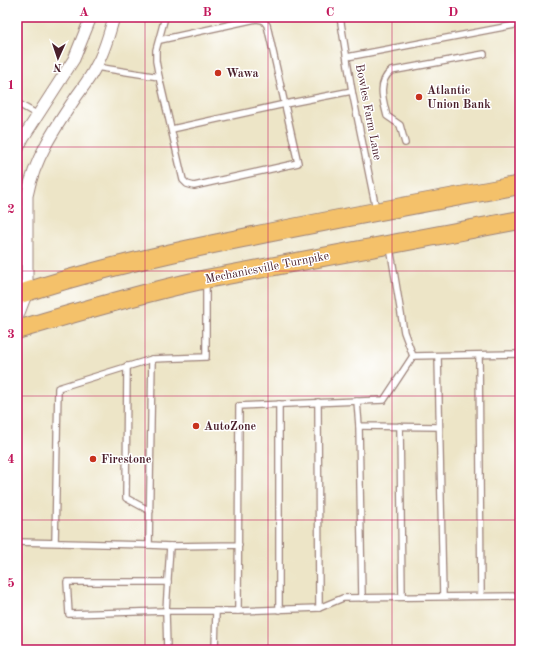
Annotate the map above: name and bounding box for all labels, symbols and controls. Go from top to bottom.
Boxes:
text: A [79,6,89,19]
text: B [202,6,212,19]
text: C [326,6,334,19]
text: D [448,6,458,19]
north arrow [38,38,78,78]
text: N [52,61,62,72]
street label: Bowles Farm Lane [353,63,383,162]
marker: Wawa [213,68,223,78]
place label: Wawa [226,68,258,80]
text: 1 [7,79,15,92]
place label: Atlantic Union Bank [427,85,491,111]
marker: Atlantic Union Bank [414,92,424,102]
text: 2 [7,203,15,216]
street label: Mechanicsville Turnpike [204,250,331,286]
text: 3 [7,328,15,341]
marker: AutoZone [191,421,201,431]
place label: AutoZone [204,421,257,433]
text: 4 [7,453,15,466]
marker: Firestone [88,454,98,464]
place label: Firestone [101,454,152,466]
text: 5 [7,577,15,590]

